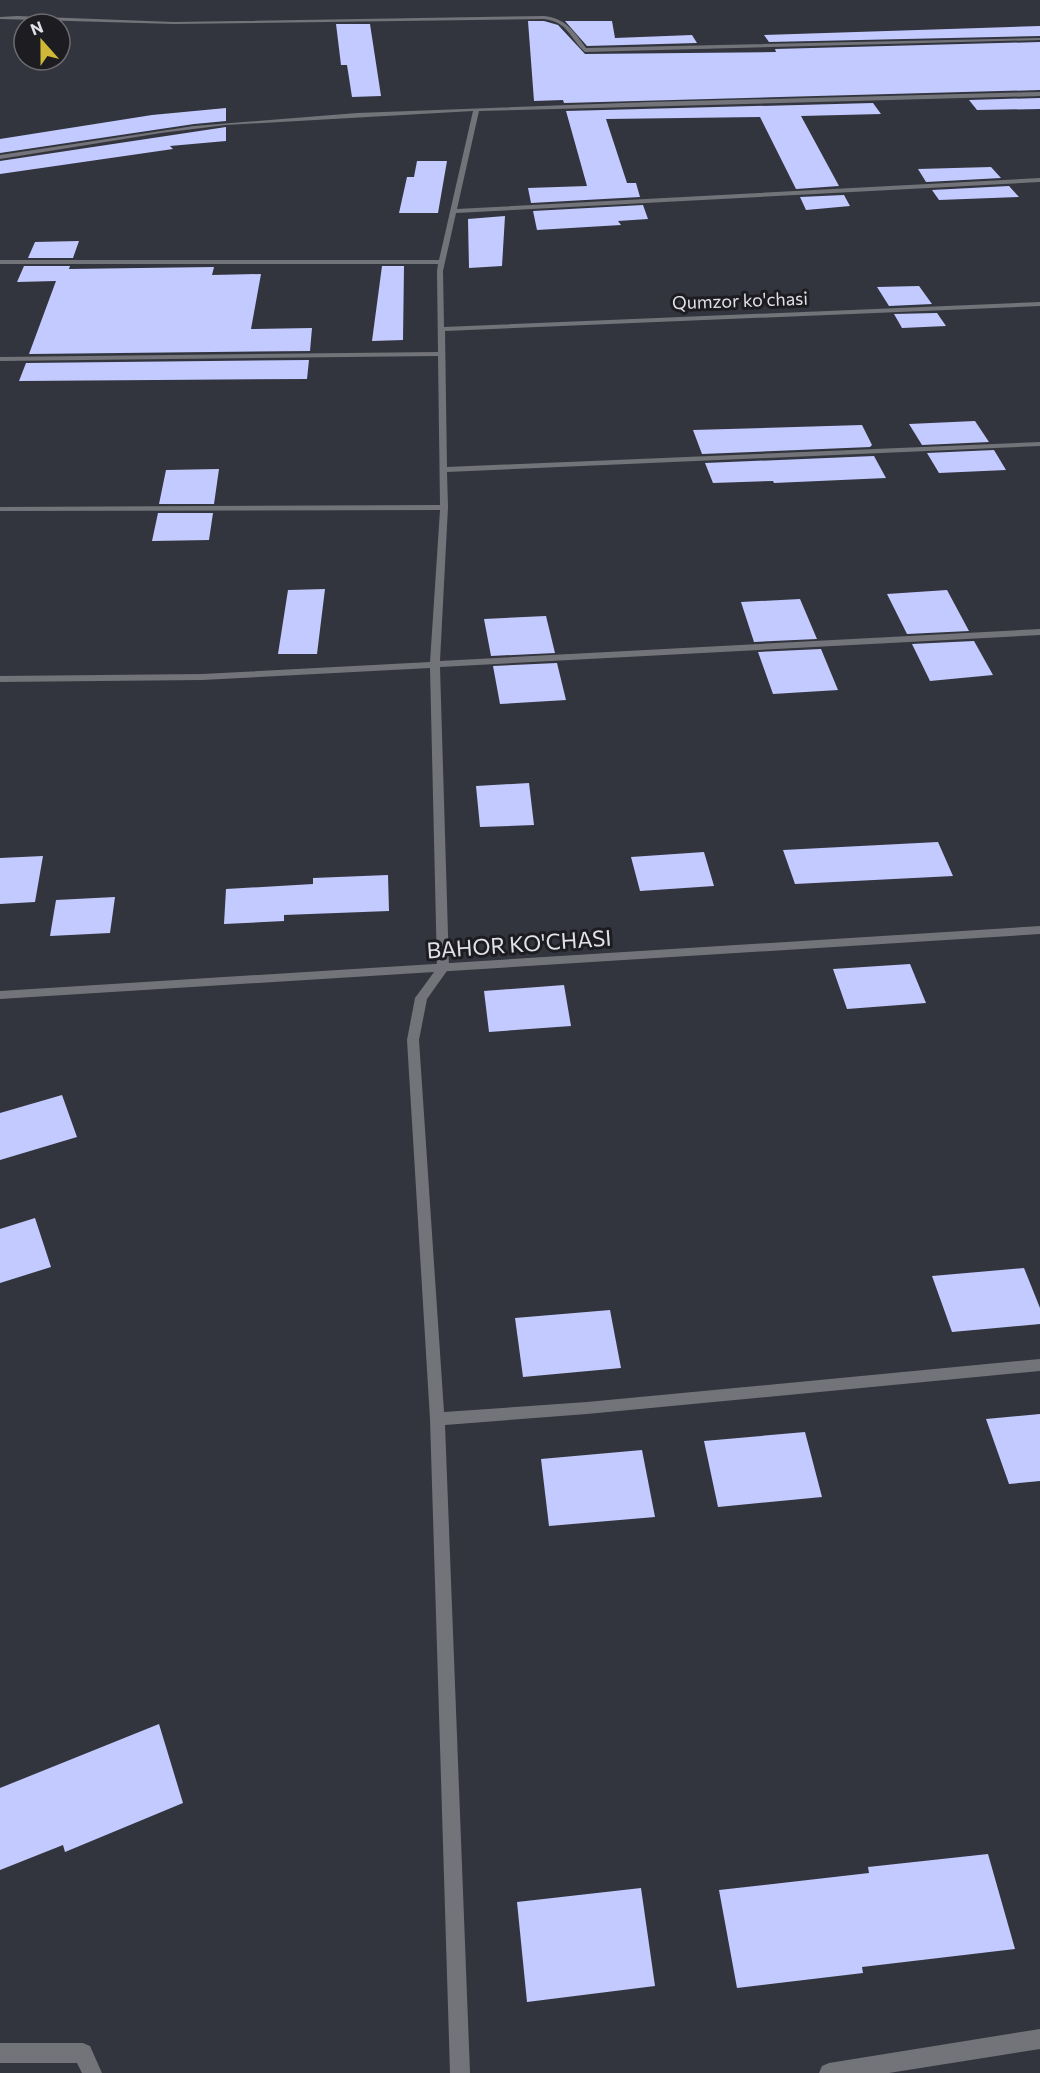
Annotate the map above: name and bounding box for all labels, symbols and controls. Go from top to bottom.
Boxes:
north arrow [12,12,72,72]
text: N [27,17,45,39]
street label: Qumzor ko'chasi [672,287,808,313]
street label: BAHOR KO'CHASI [426,924,612,963]

